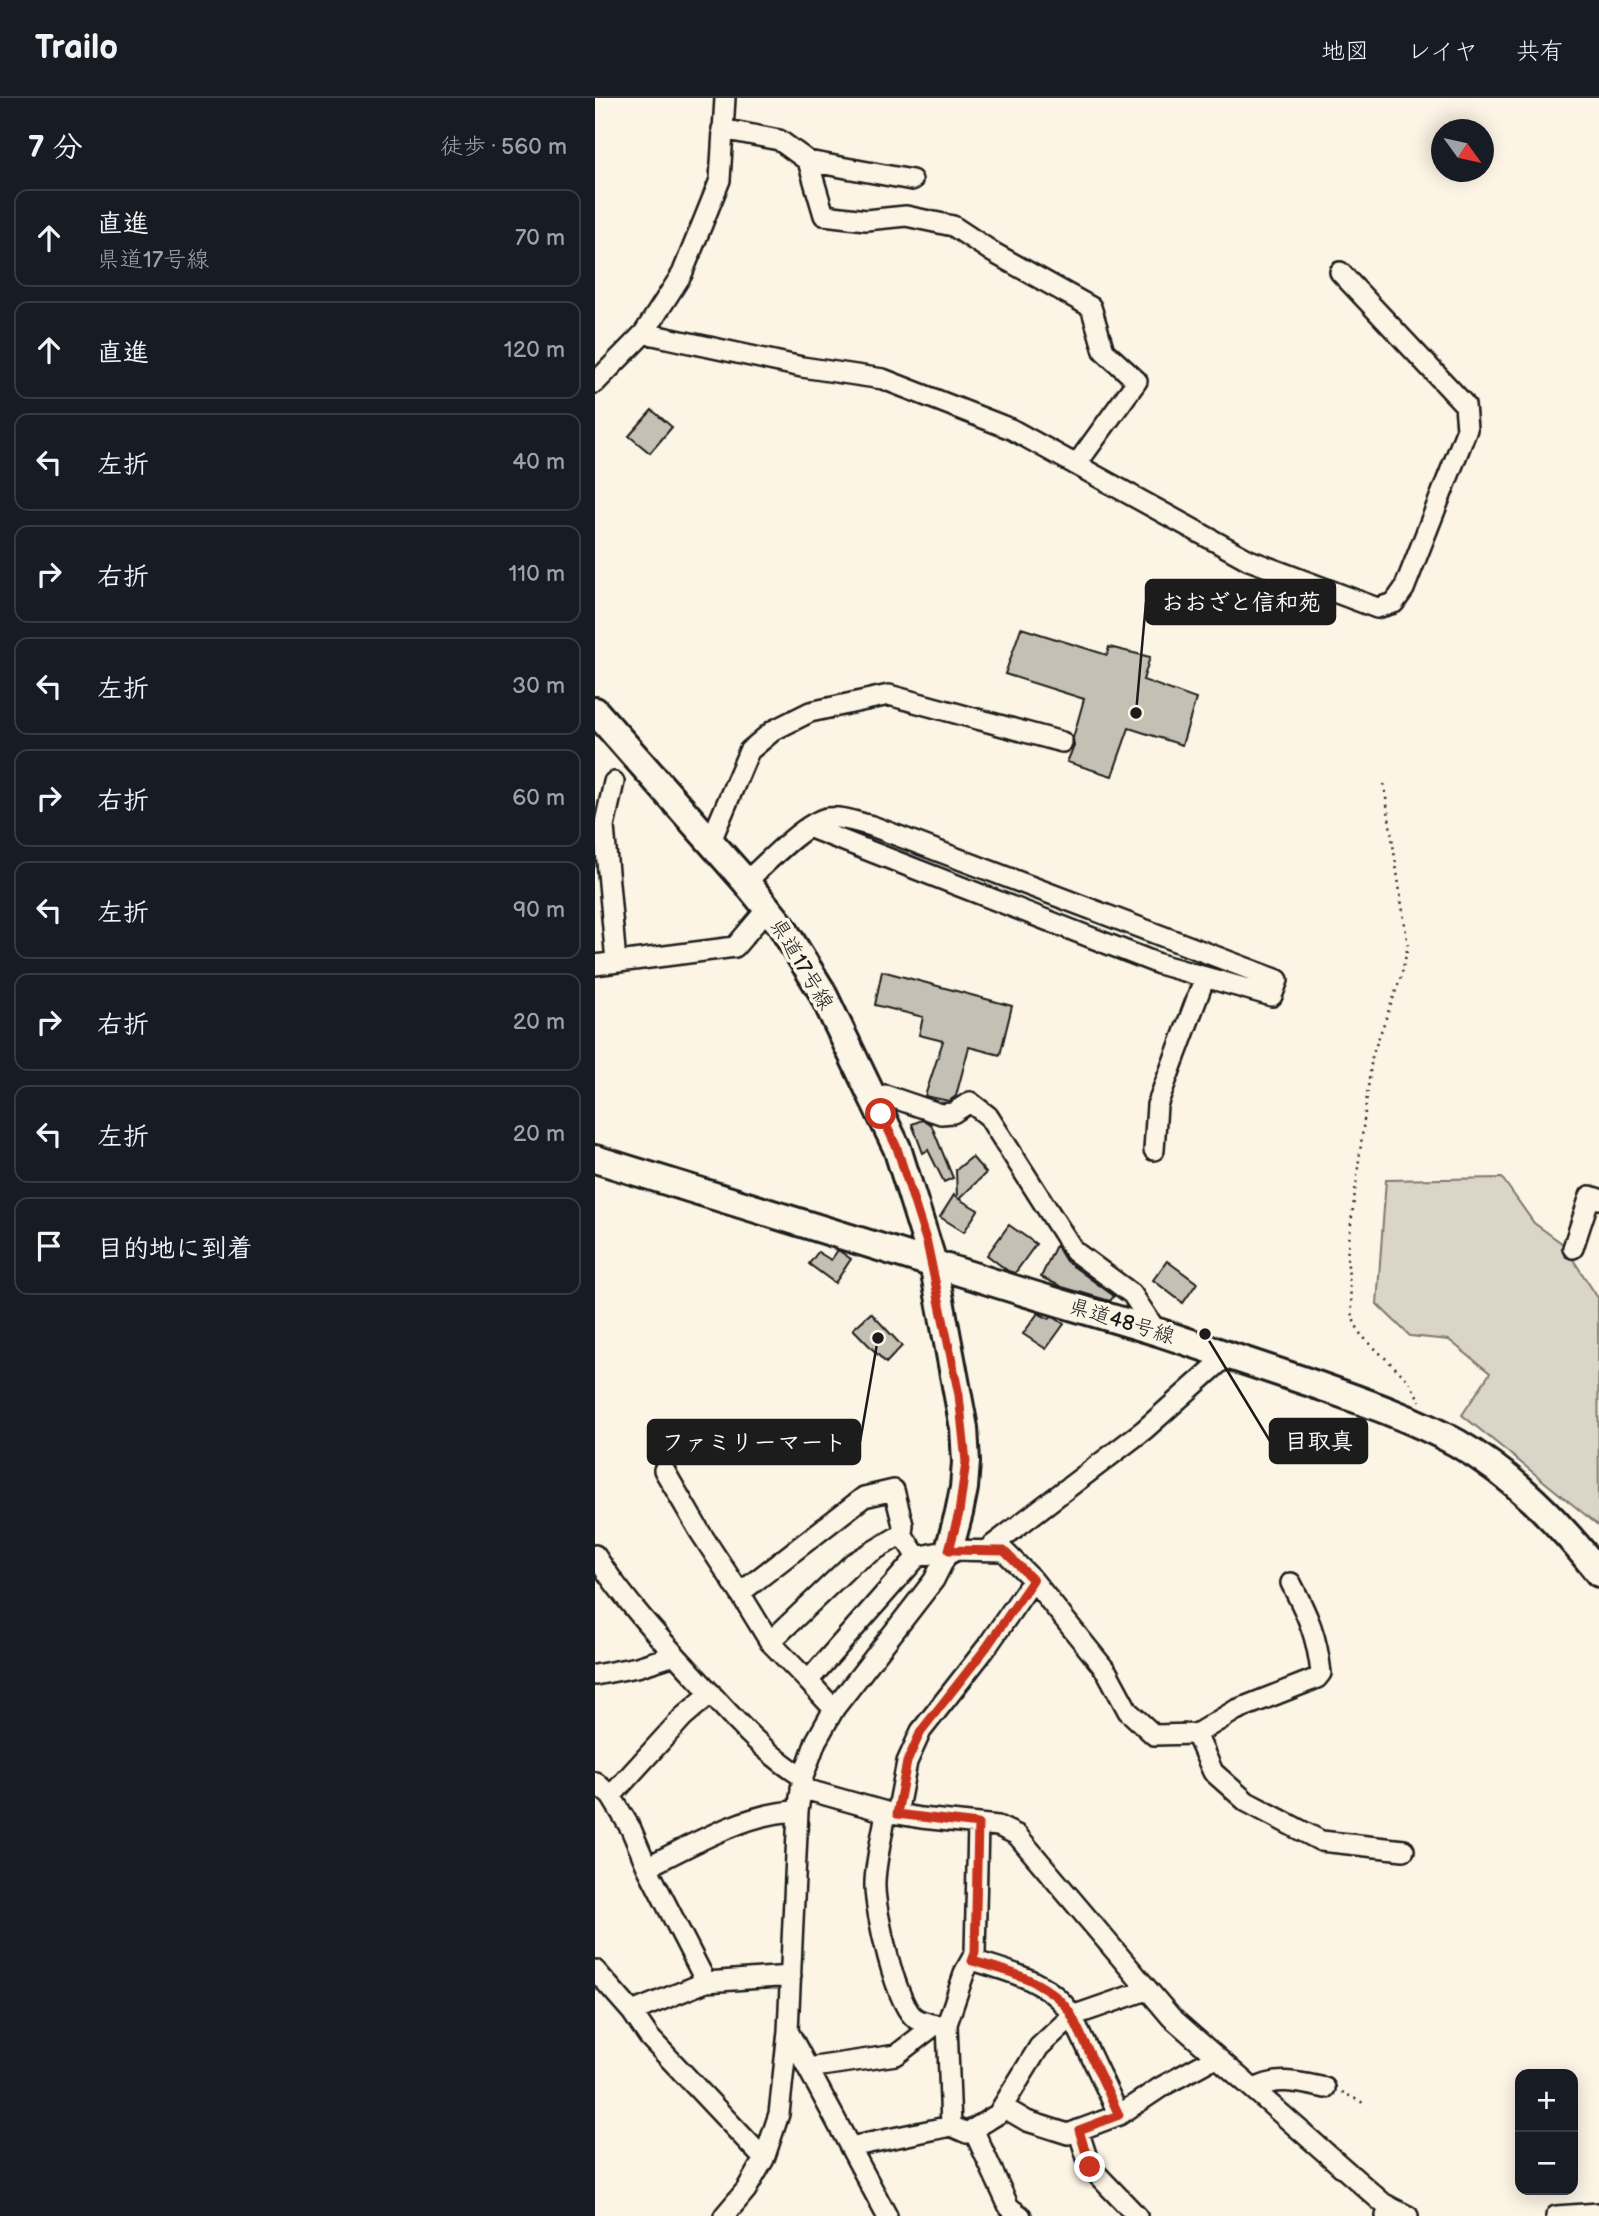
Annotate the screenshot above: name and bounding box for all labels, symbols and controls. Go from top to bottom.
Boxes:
text: Trailo [35,28,118,68]
text: 地図 [1321,37,1369,66]
text: レイヤ [1407,37,1478,66]
text: 共有 [1516,37,1564,66]
north arrow [1431,119,1494,182]
text: 7 分 [28,130,83,166]
text: 徒歩 · 560 m [440,133,567,161]
text: 直進 [97,209,149,240]
icon: ahead [30,219,68,257]
text: 70 m [515,224,565,252]
text: 県道17号線 [97,246,209,274]
icon: ahead [30,331,68,369]
text: 120 m [504,336,565,364]
text: 直進 [97,338,149,369]
icon: left [30,443,68,481]
text: 40 m [512,448,565,476]
text: 左折 [97,450,149,481]
icon: right [30,555,68,593]
text: 110 m [508,560,565,588]
text: 右折 [97,562,149,593]
callout: おおざと信和苑 [1146,580,1335,624]
text: おおざと信和苑 [1161,589,1321,617]
icon: left [30,667,68,705]
text: 30 m [512,672,565,700]
text: 左折 [97,674,149,705]
icon: right [30,779,68,817]
text: 60 m [512,784,565,812]
text: 右折 [97,786,149,817]
icon: left [30,891,68,929]
text: 90 m [513,896,565,924]
text: 左折 [97,898,149,929]
street label: 県道17号線 [764,914,839,1015]
icon: right [30,1003,68,1041]
text: 20 m [513,1008,565,1036]
text: 右折 [97,1010,149,1041]
route start [865,1098,896,1129]
icon: left [30,1115,68,1153]
text: 20 m [513,1120,565,1148]
text: 左折 [97,1122,149,1153]
icon: arrive [30,1227,68,1265]
text: 目的地に到着 [97,1234,253,1265]
street label: 県道48号線 [1066,1294,1178,1349]
callout: 目取真 [1270,1419,1367,1463]
callout: ファミリーマート [648,1420,860,1464]
text: 目取真 [1285,1428,1354,1456]
text: ファミリーマート [662,1429,846,1457]
map controls [1515,2069,1578,2195]
button: + [1515,2069,1578,2132]
button: − [1515,2132,1578,2195]
route end [1074,2151,1105,2182]

